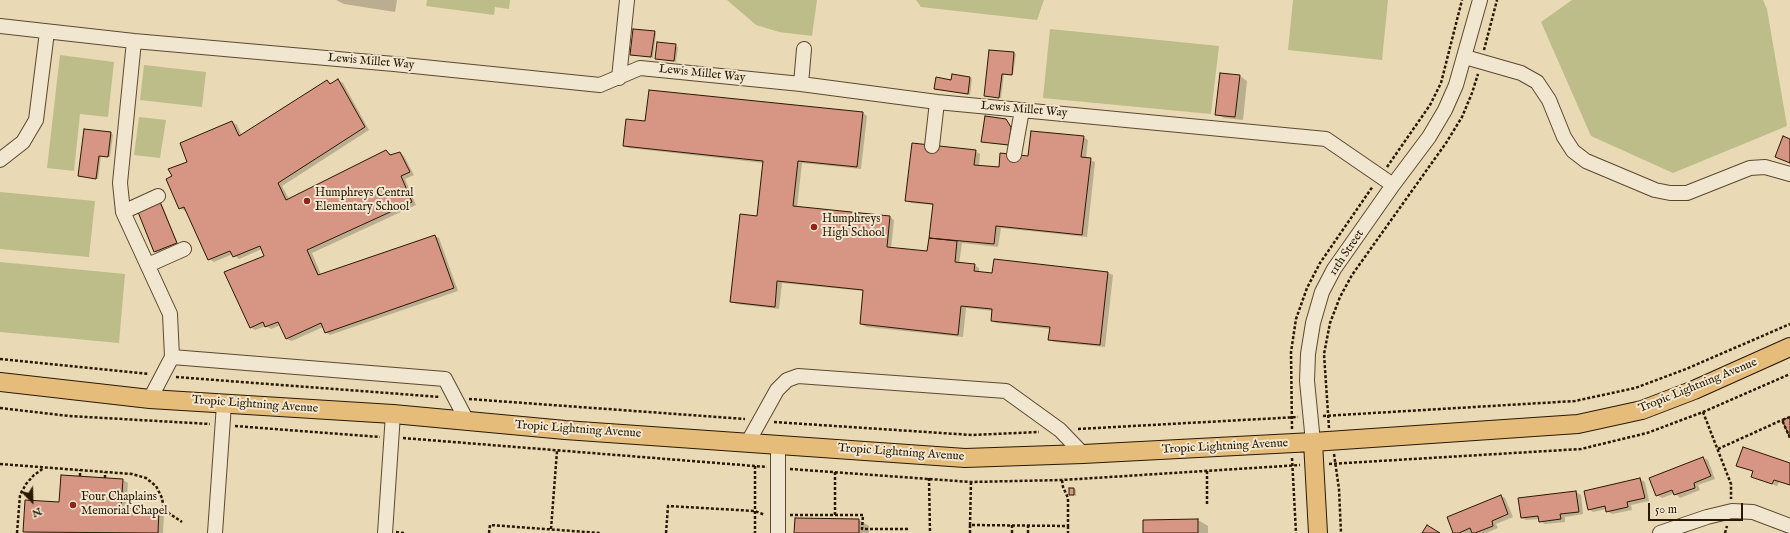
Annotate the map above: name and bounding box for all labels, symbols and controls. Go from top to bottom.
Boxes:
street label: Lewis Millet Way [327,51,415,73]
street label: Lewis Millet Way [658,62,746,86]
street label: Lewis Millet Way [980,99,1068,121]
place label: Humphreys Central Elementary School [315,187,414,215]
marker: Humphreys Central Elementary School [302,196,312,206]
place label: Humphreys High School [822,213,885,241]
marker: Humphreys High School [809,222,819,232]
street label: 11th Street [1327,227,1367,279]
street label: Tropic Lightning Avenue [1637,356,1759,416]
street label: Tropic Lightning Avenue [191,393,319,417]
street label: Tropic Lightning Avenue [514,418,642,442]
street label: Tropic Lightning Avenue [1161,436,1289,458]
street label: Tropic Lightning Avenue [837,441,965,465]
north arrow [12,481,52,521]
place label: Four Chaplains Memorial Chapel [81,491,168,519]
scale bar [1650,495,1745,521]
marker: Four Chaplains Memorial Chapel [68,500,78,510]
text: 50 m [1655,502,1677,517]
text: N [30,504,44,520]

